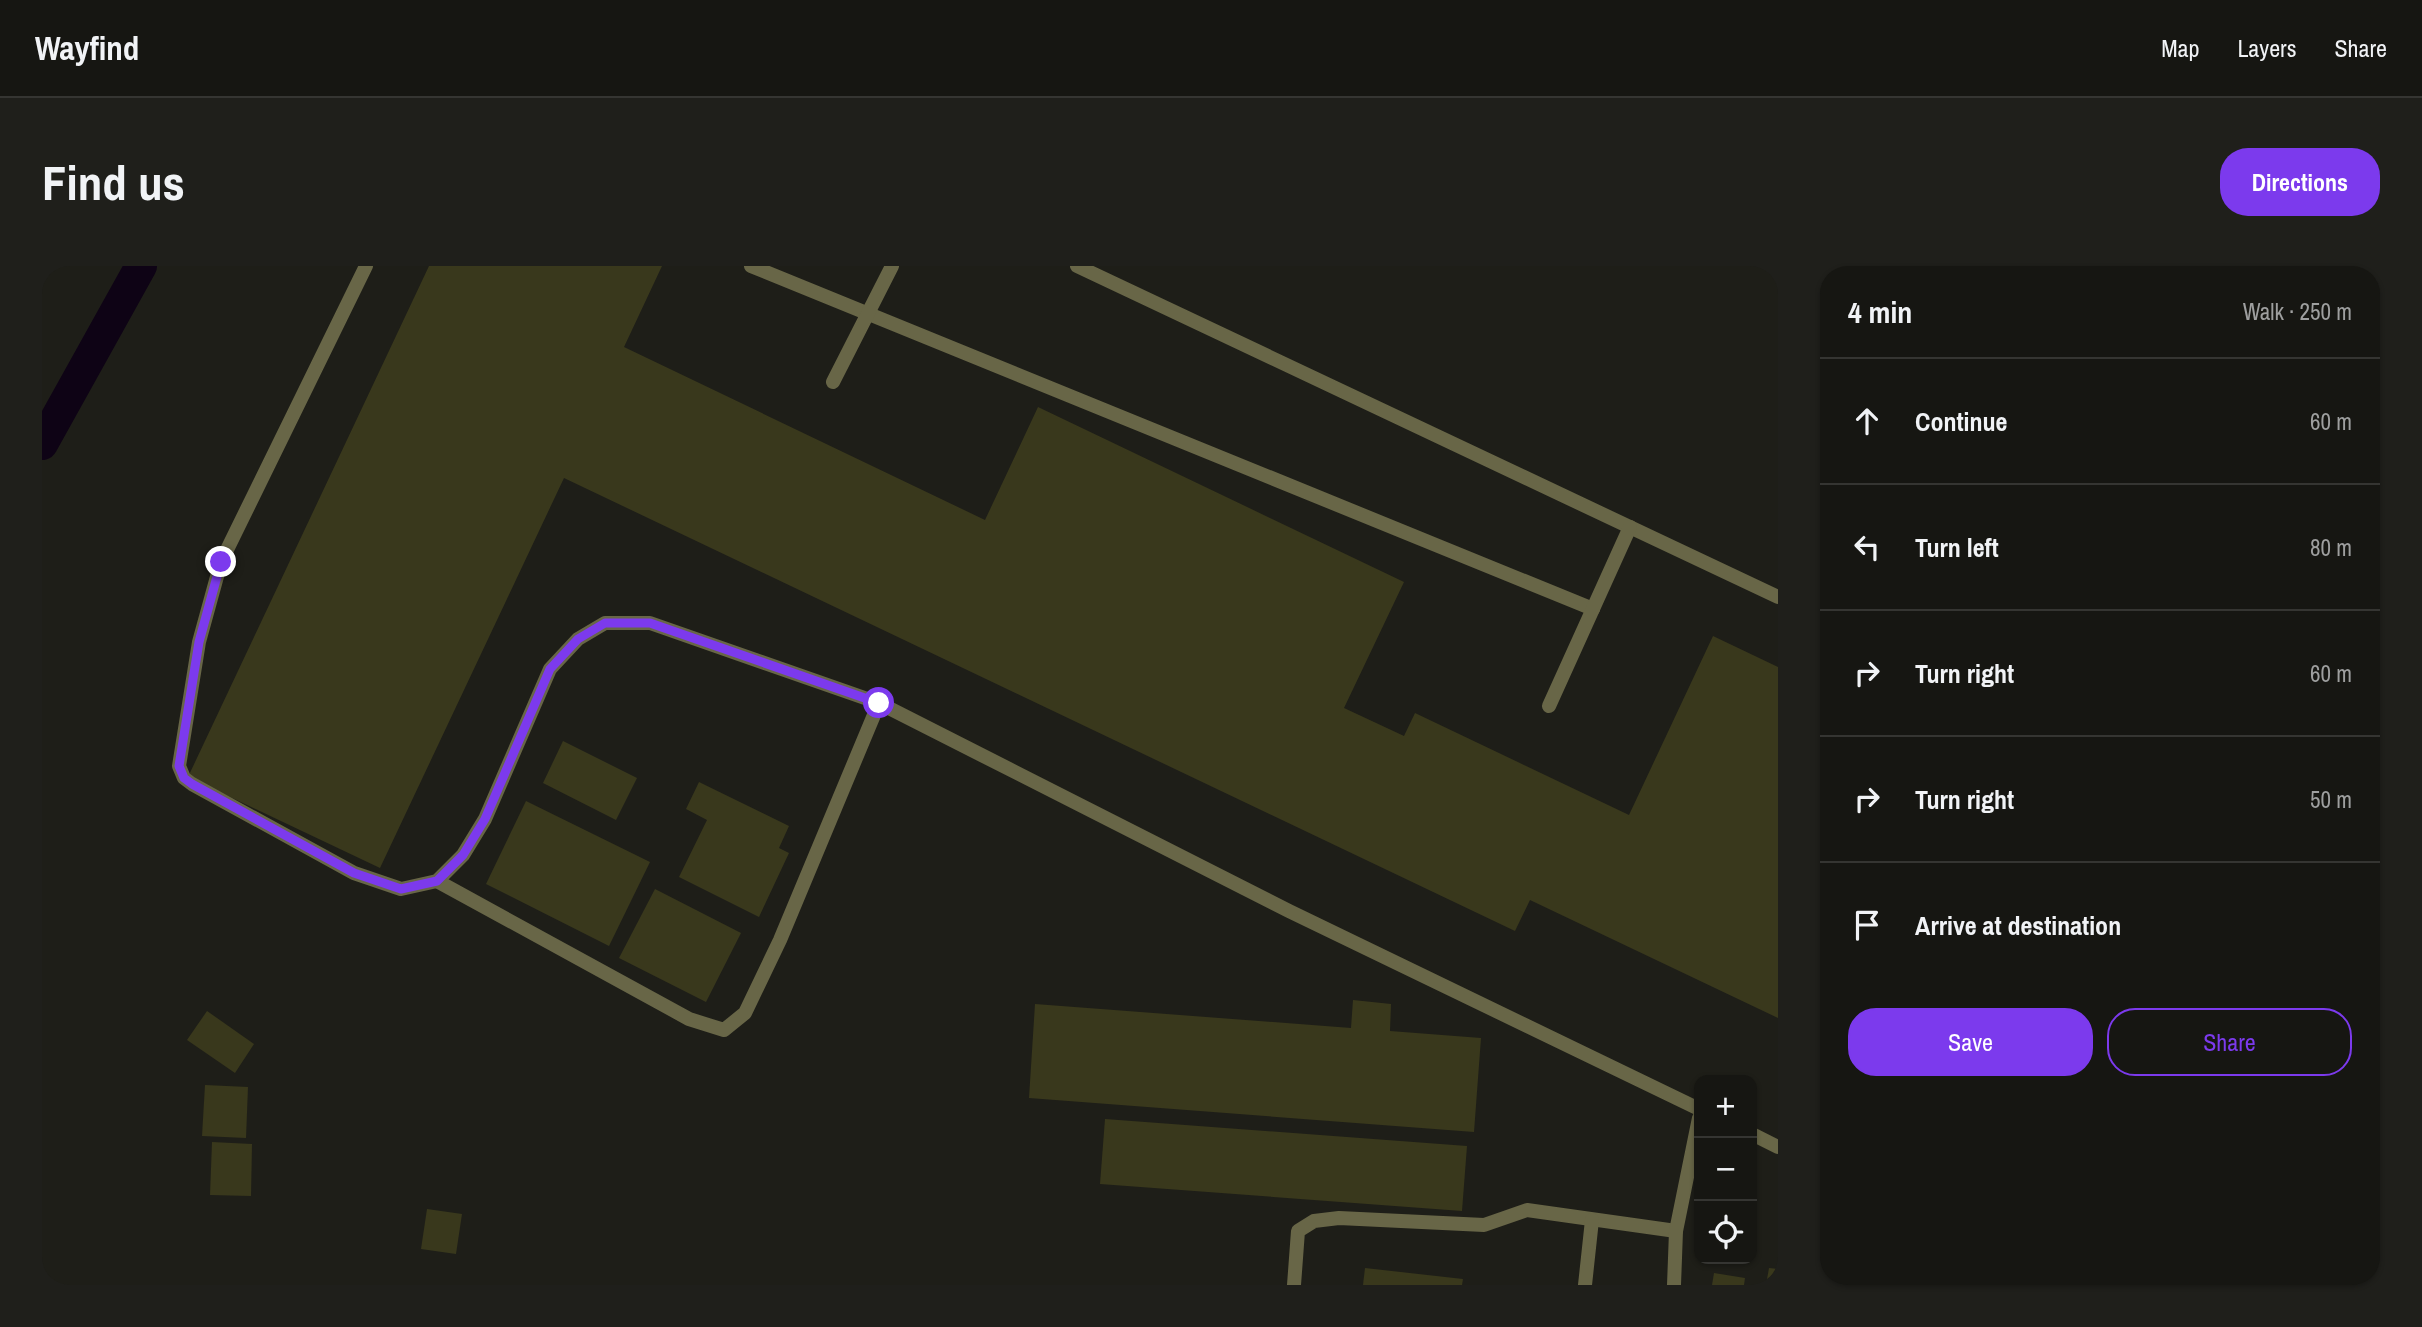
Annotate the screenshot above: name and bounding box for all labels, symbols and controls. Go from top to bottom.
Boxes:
text: Wayfind [35,26,139,70]
text: Map [2161,32,2199,64]
text: Layers [2237,32,2296,64]
text: Share [2334,32,2387,64]
button: Directions [2220,148,2380,216]
text: Find us [42,149,185,215]
text: 4 min [1848,292,1912,332]
text: Walk · 250 m [2243,296,2352,327]
icon: ahead [1848,402,1886,440]
text: Continue [1915,404,2007,439]
text: 60 m [2310,406,2352,437]
icon: left [1848,528,1886,566]
text: Turn left [1915,530,1999,565]
text: 80 m [2310,532,2352,563]
route end [205,546,236,577]
icon: right [1848,654,1886,692]
text: Turn right [1915,656,2014,691]
text: 60 m [2310,658,2352,689]
route start [863,687,894,718]
icon: right [1848,780,1886,818]
text: Turn right [1915,782,2014,817]
text: 50 m [2310,784,2352,815]
icon: arrive [1848,906,1886,944]
text: Arrive at destination [1915,908,2121,943]
button: Save [1848,1008,2093,1076]
button: Share [2107,1008,2352,1076]
map controls [1694,1075,1757,1264]
button: + [1694,1075,1757,1138]
button: − [1694,1138,1757,1201]
button: locate [1694,1201,1757,1264]

